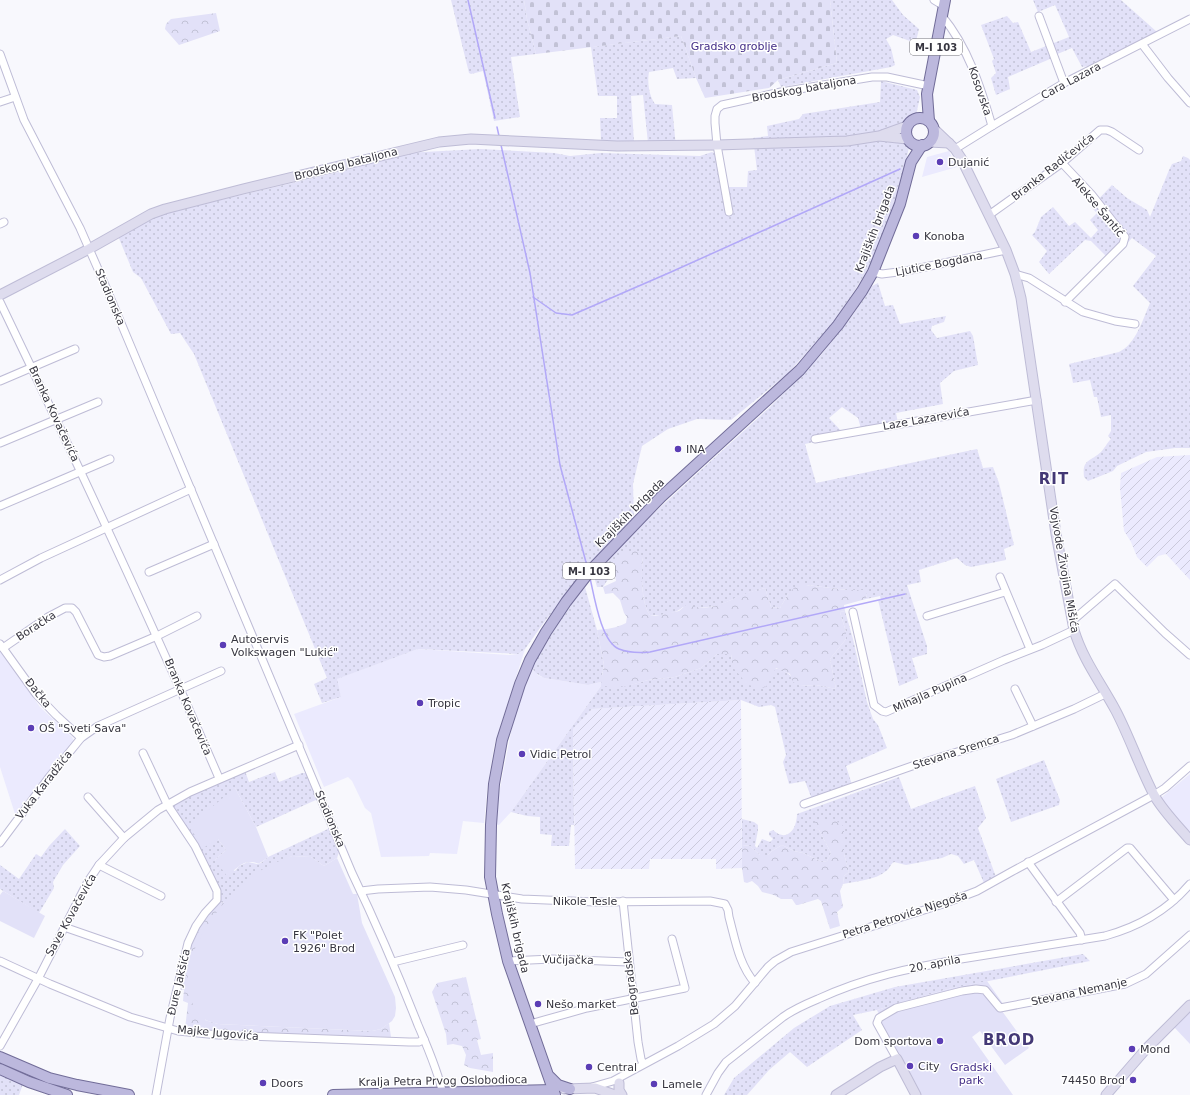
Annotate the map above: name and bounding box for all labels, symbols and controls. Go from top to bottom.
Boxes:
road number: M-I 103 [910,39,962,55]
park label: Gradsko groblje [691,40,778,53]
street label: Cara Lazara [1039,60,1103,102]
street label: Kosovska [966,65,994,117]
street label: Brodskog bataljona [751,73,857,105]
street label: Branka Radičevića [1009,131,1097,203]
street label: Brodskog bataljona [293,145,399,183]
place label: Dujanić [948,156,989,169]
marker: Dujanić [935,157,945,167]
street label: Alekse Šantić [1069,175,1127,239]
street label: Krajiških brigada [852,184,898,274]
place label: Konoba [924,230,965,243]
marker: Konoba [911,231,921,241]
street label: Ljutice Bogdana [894,249,984,279]
street label: Stadionska [92,267,128,327]
street label: Branka Kovačevića [26,364,82,464]
street label: Laze Lazarevića [882,405,970,433]
place label: INA [686,443,705,456]
marker: INA [673,444,683,454]
district label: RIT [1039,470,1069,488]
street label: Krajiških brigada [593,476,667,550]
street label: Vojvode Živojina Mišića [1046,506,1082,634]
road number: M-I 103 [563,563,615,579]
street label: Boračka [14,608,58,644]
place label: Autoservis Volkswagen "Lukić" [231,633,338,659]
marker: Autoservis Volkswagen "Lukić" [218,640,228,650]
street label: Branka Kovačevića [162,657,214,757]
street label: Mihajla Pupina [891,671,969,715]
street label: Đačka [22,676,54,710]
place label: Tropic [427,697,460,710]
marker: Tropic [415,698,425,708]
place label: OŠ "Sveti Sava" [39,722,126,735]
marker: OŠ "Sveti Sava" [26,723,36,733]
street label: Stevana Sremca [911,732,1001,772]
street label: Vuka Karadžića [13,748,75,822]
place label: Vidic Petrol [530,748,591,761]
marker: Vidic Petrol [517,749,527,759]
street label: Stadionska [312,789,348,849]
street label: Save Kovačevića [43,871,99,959]
street label: Krajiških brigada [498,882,532,974]
street label: Petra Petrovića Njegoša [841,889,969,941]
street label: Nikole Tesle [553,895,617,908]
place label: FK "Polet 1926" Brod [293,929,355,955]
marker: FK "Polet 1926" Brod [280,936,290,946]
street label: Đure Jakšića [165,947,193,1017]
street label: Beogradska [621,950,641,1016]
street label: Vučijačka [542,953,594,967]
street label: 20. aprila [908,953,962,975]
street label: Stevana Nemanje [1030,975,1128,1009]
place label: Nešo market [546,998,617,1011]
marker: Nešo market [533,999,543,1009]
street label: Majke Jugovića [177,1023,259,1043]
district label: BROD [983,1031,1035,1049]
place label: Dom sportova [854,1035,932,1048]
marker: Dom sportova [935,1036,945,1046]
place label: Mond [1140,1043,1170,1056]
marker: Mond [1127,1044,1137,1054]
place label: City [918,1060,940,1073]
place label: Central [597,1061,637,1074]
marker: City [905,1061,915,1071]
park label: Gradski park [950,1061,992,1087]
marker: Central [584,1062,594,1072]
street label: Kralja Petra Prvog Oslobodioca [358,1073,528,1089]
place label: 74450 Brod [1061,1074,1125,1087]
marker: 74450 Brod [1128,1075,1138,1085]
place label: Doors [271,1077,303,1090]
marker: Doors [258,1078,268,1088]
place label: Lamele [662,1078,702,1091]
marker: Lamele [649,1079,659,1089]

